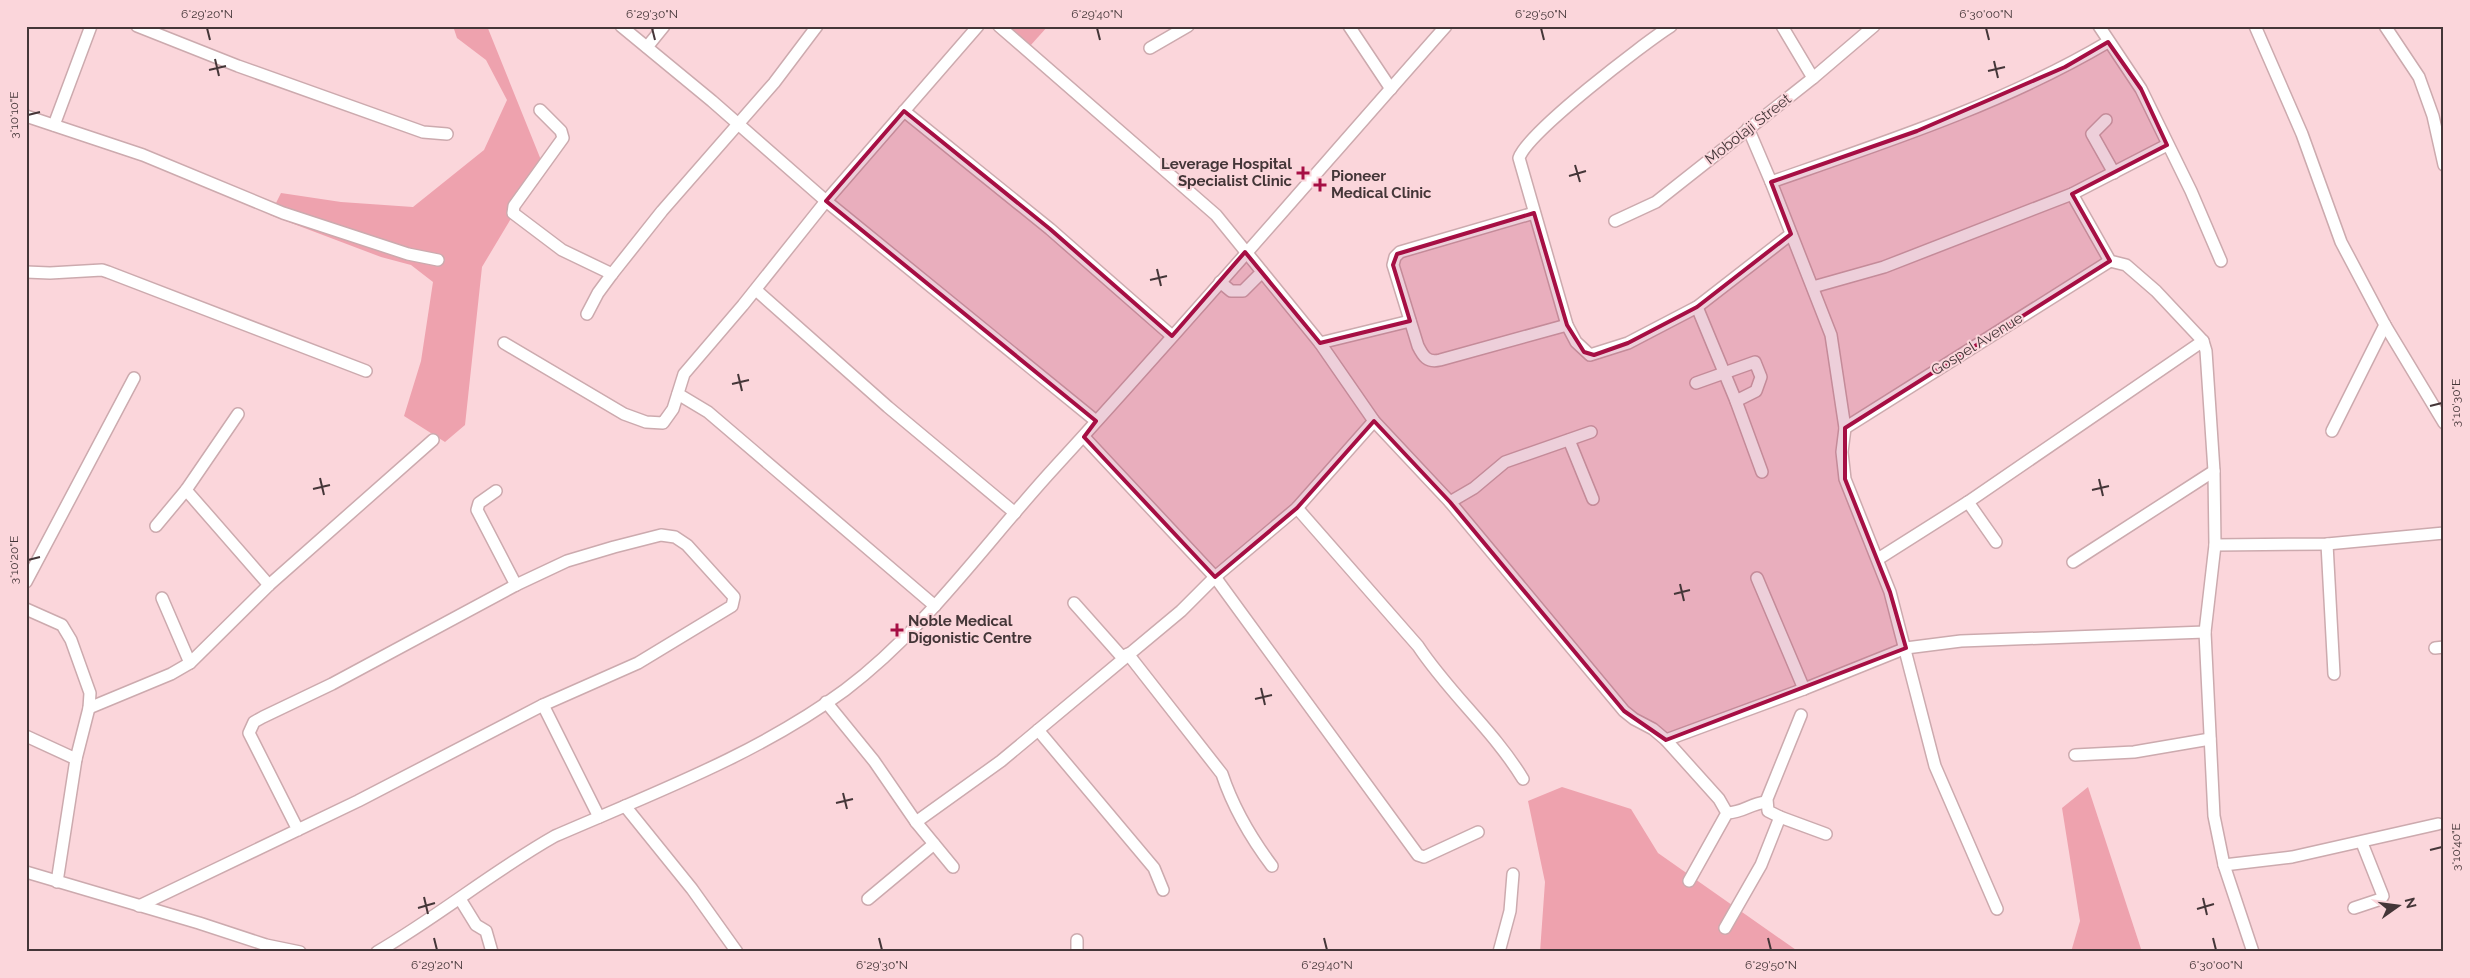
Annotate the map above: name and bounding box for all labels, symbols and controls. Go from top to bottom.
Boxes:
text: 6°29'20"N [181,7,233,21]
text: 6°29'30"N [626,7,678,21]
text: 6°29'40"N [1071,7,1123,21]
text: 6°29'50"N [1515,7,1567,21]
text: 6°30'00"N [1959,7,2013,21]
street label: Mobolaji Street [1701,90,1795,168]
text: 3°10'10"E [7,91,21,139]
place label: Leverage Hospital Specialist Clinic [1161,155,1293,190]
marker: Leverage Hospital Specialist Clinic [1296,166,1310,180]
place label: Pioneer Medical Clinic [1331,167,1432,202]
marker: Pioneer Medical Clinic [1313,178,1327,192]
street label: Gospel Avenue [1928,309,2026,379]
text: 3°10'30"E [2449,379,2463,427]
text: 3°10'20"E [7,536,21,584]
place label: Noble Medical Digonistic Centre [908,612,1032,647]
marker: Noble Medical Digonistic Centre [890,623,904,637]
text: 3°10'40"E [2449,823,2463,871]
north arrow [2372,880,2422,930]
text: N [2402,896,2420,910]
text: 6°29'20"N [411,958,463,972]
text: 6°29'30"N [856,958,908,972]
text: 6°29'40"N [1301,958,1353,972]
text: 6°29'50"N [1745,958,1797,972]
text: 6°30'00"N [2189,958,2243,972]

